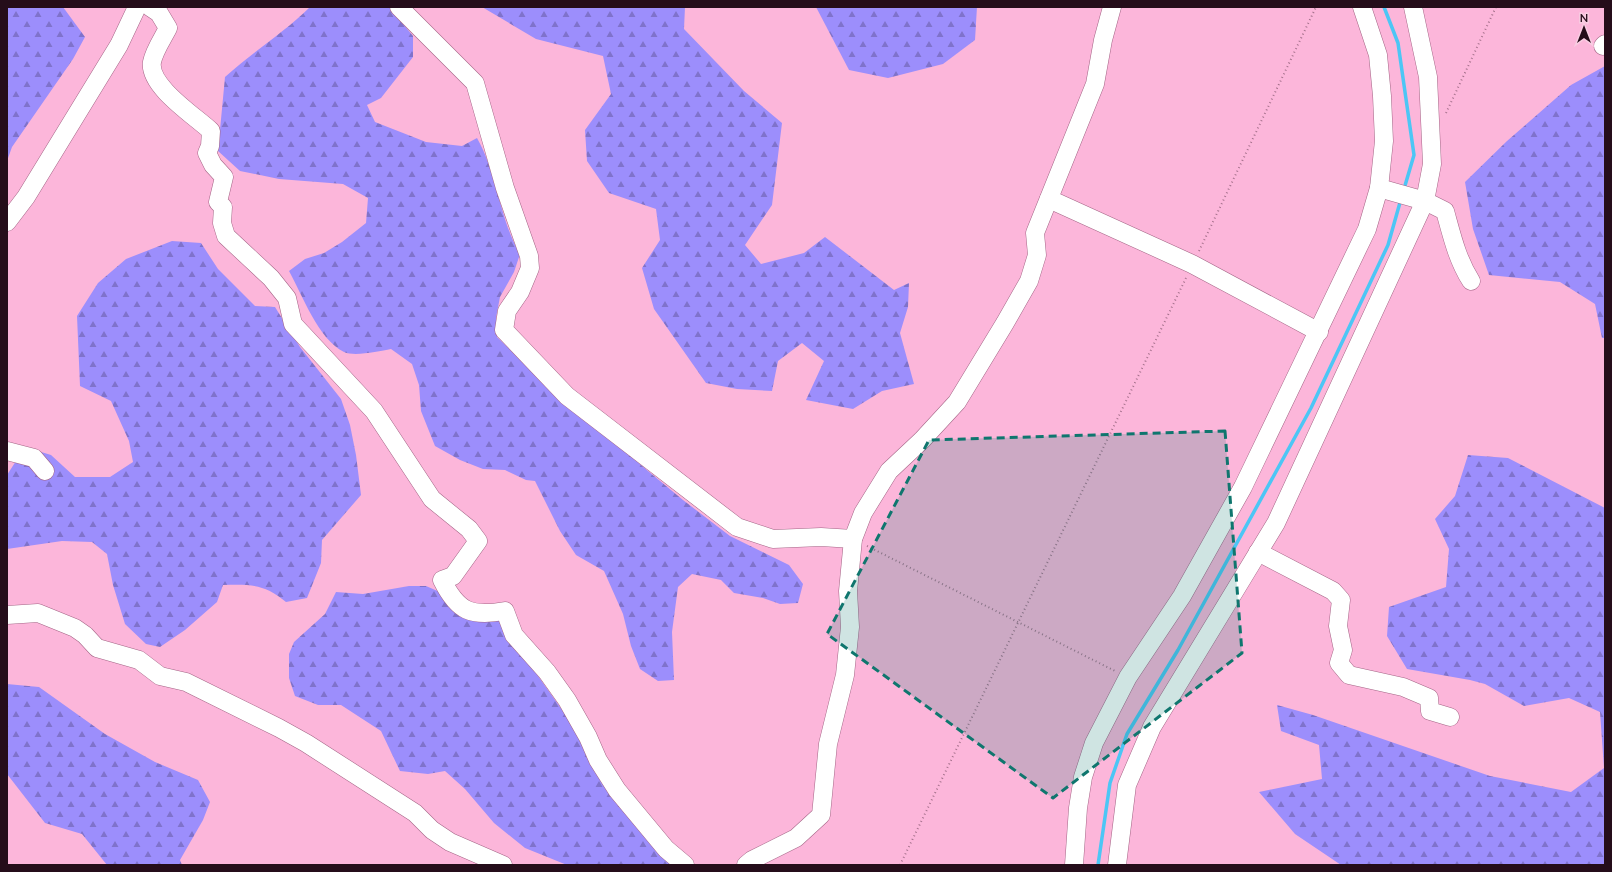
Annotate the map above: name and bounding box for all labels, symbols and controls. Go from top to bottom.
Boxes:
north arrow [1564,8,1604,48]
text: N [1580,11,1588,24]

